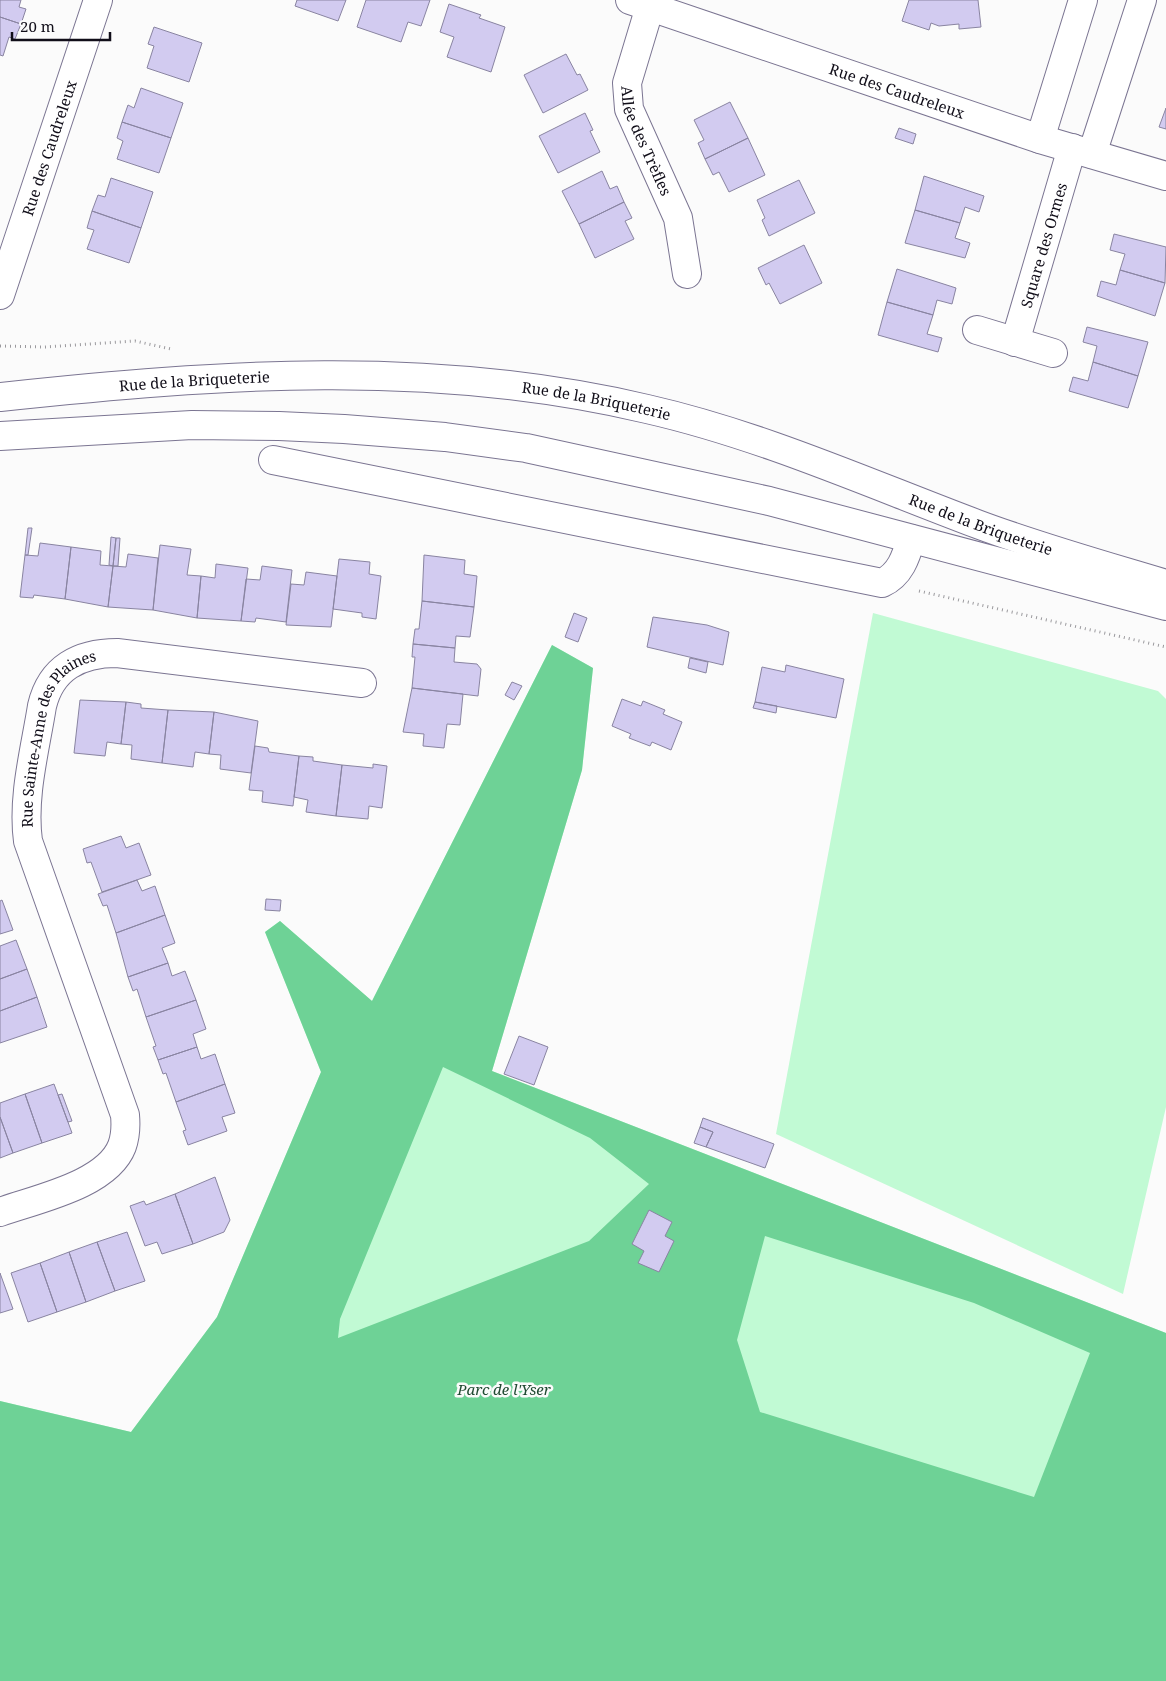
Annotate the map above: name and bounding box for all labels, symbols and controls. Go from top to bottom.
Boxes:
scale bar [12,10,110,42]
text: 20 m [20,16,55,36]
street label: Rue des Caudreleux [827,58,968,123]
street label: Rue des Caudreleux [17,77,81,218]
street label: Allée des Trèfles [617,85,677,199]
street label: Square des Ormes [1016,180,1071,310]
street label: Rue de la Briqueterie [118,366,270,395]
street label: Rue de la Briqueterie [521,377,673,424]
street label: Rue de la Briqueterie [906,489,1055,559]
street label: Rue Sainte-Anne des Plaines [16,645,98,828]
park label: Parc de l'Yser [456,1379,552,1399]

